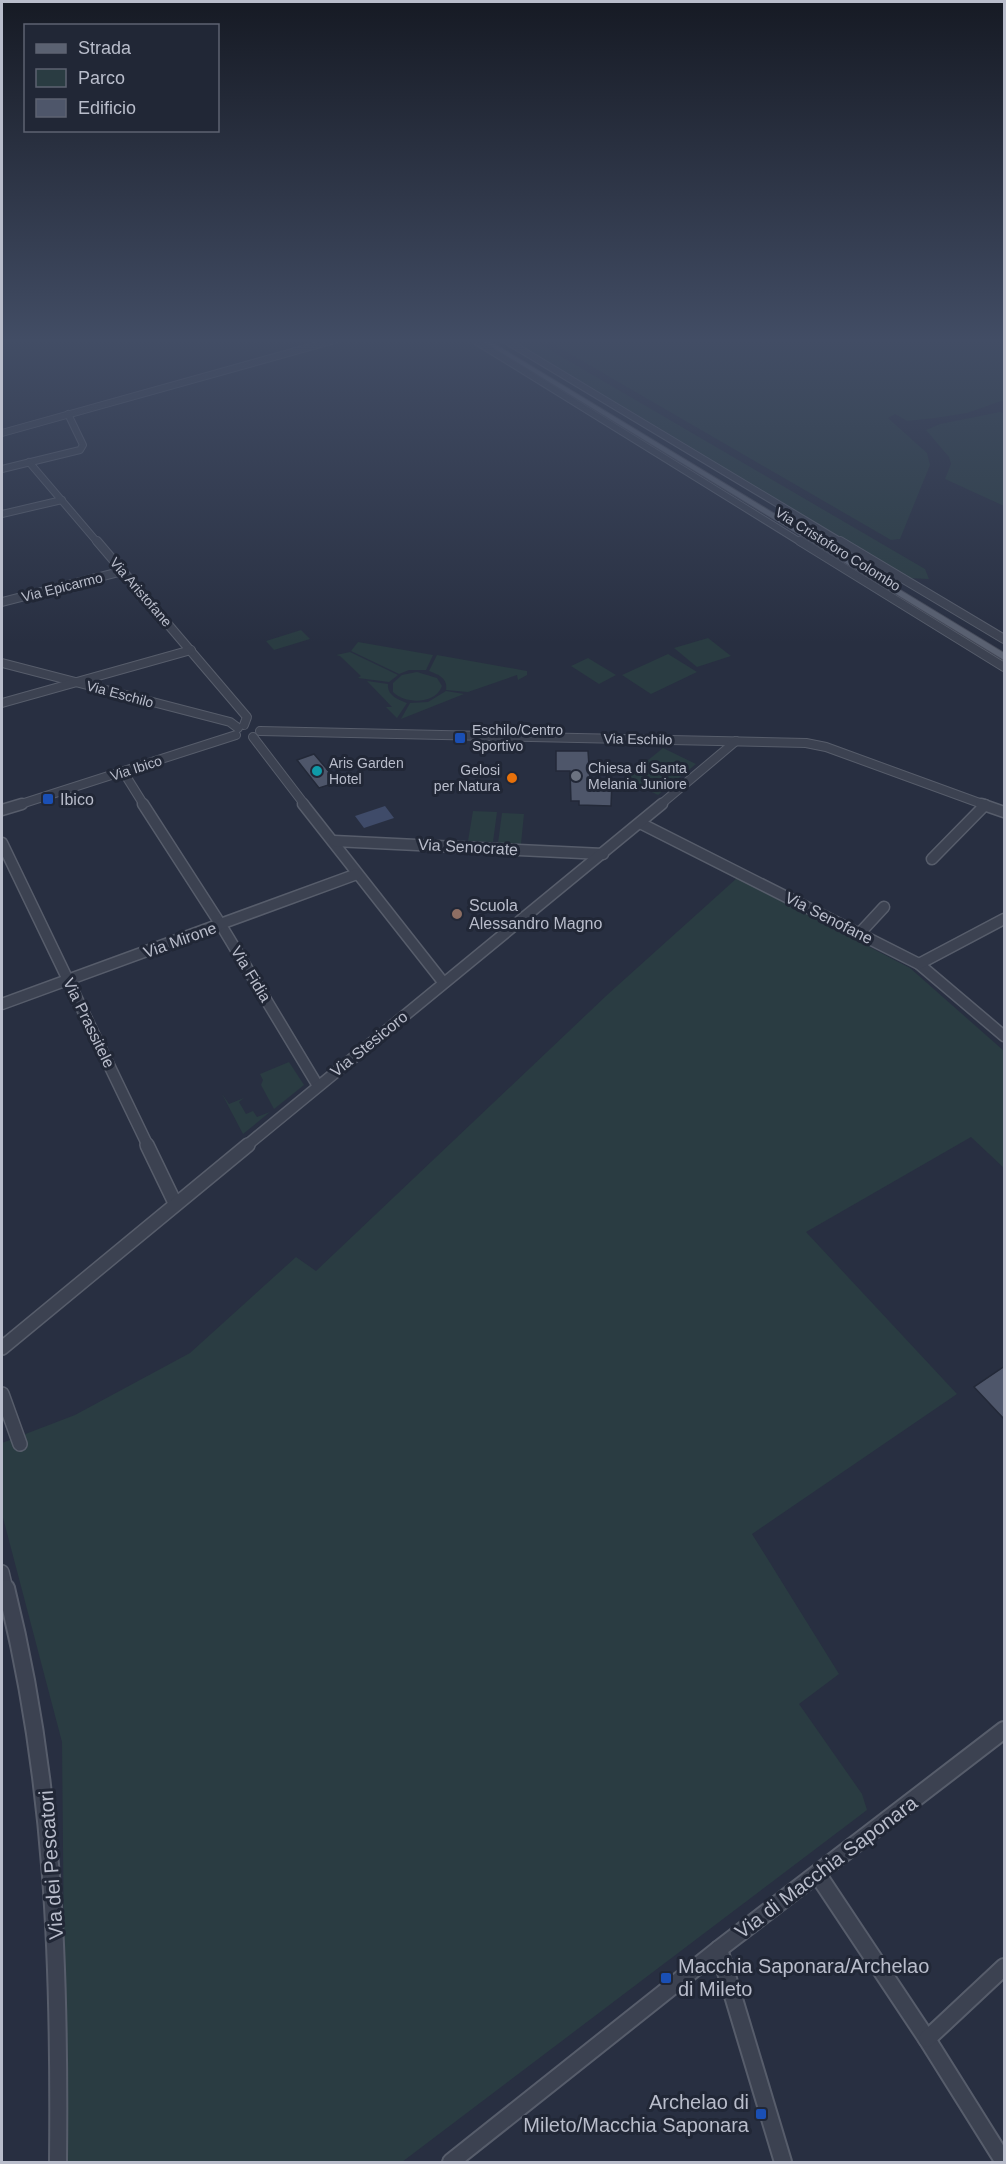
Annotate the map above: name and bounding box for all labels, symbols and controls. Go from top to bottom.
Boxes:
legend [24,24,219,132]
text: Strada [78,38,132,58]
text: Parco [78,68,125,88]
text: Edificio [78,98,136,118]
street label: Via Cristoforo Colombo [772,504,904,594]
street label: Via Aristofane [107,554,175,630]
street label: Via Epicarmo [20,569,104,605]
street label: Via Eschilo [85,677,156,711]
place label: Eschilo/Centro Sportivo [472,722,563,754]
street label: Via Eschilo [603,730,673,748]
marker: Eschilo/Centro Sportivo [453,731,467,745]
street label: Via Ibico [108,752,164,784]
place label: Aris Garden Hotel [329,755,404,787]
place label: Chiesa di Santa Melania Juniore [588,760,687,792]
place label: Gelosi per Natura [434,762,500,794]
marker: Aris Garden Hotel [310,764,324,778]
marker: Chiesa di Santa Melania Juniore [569,769,583,783]
marker: Gelosi per Natura [505,771,519,785]
place label: Ibico [60,791,94,808]
marker: Ibico [41,792,55,806]
street label: Via Senocrate [418,836,519,858]
street label: Via Senofane [782,889,876,947]
place label: Scuola Alessandro Magno [469,897,603,932]
marker: Scuola Alessandro Magno [450,907,464,921]
street label: Via Mirone [141,919,219,961]
street label: Via Fidia [228,943,274,1005]
street label: Via Prassitele [60,975,118,1071]
street label: Via Stesicoro [327,1008,411,1080]
street label: Via dei Pescatori [35,1790,67,1940]
street label: Via di Macchia Saponara [731,1791,922,1943]
place label: Macchia Saponara/Archelao di Mileto [678,1955,929,2000]
marker: Macchia Saponara/Archelao di Mileto [659,1971,673,1985]
place label: Archelao di Mileto/Macchia Saponara [523,2091,750,2136]
marker: Archelao di Mileto/Macchia Saponara [754,2107,768,2121]

